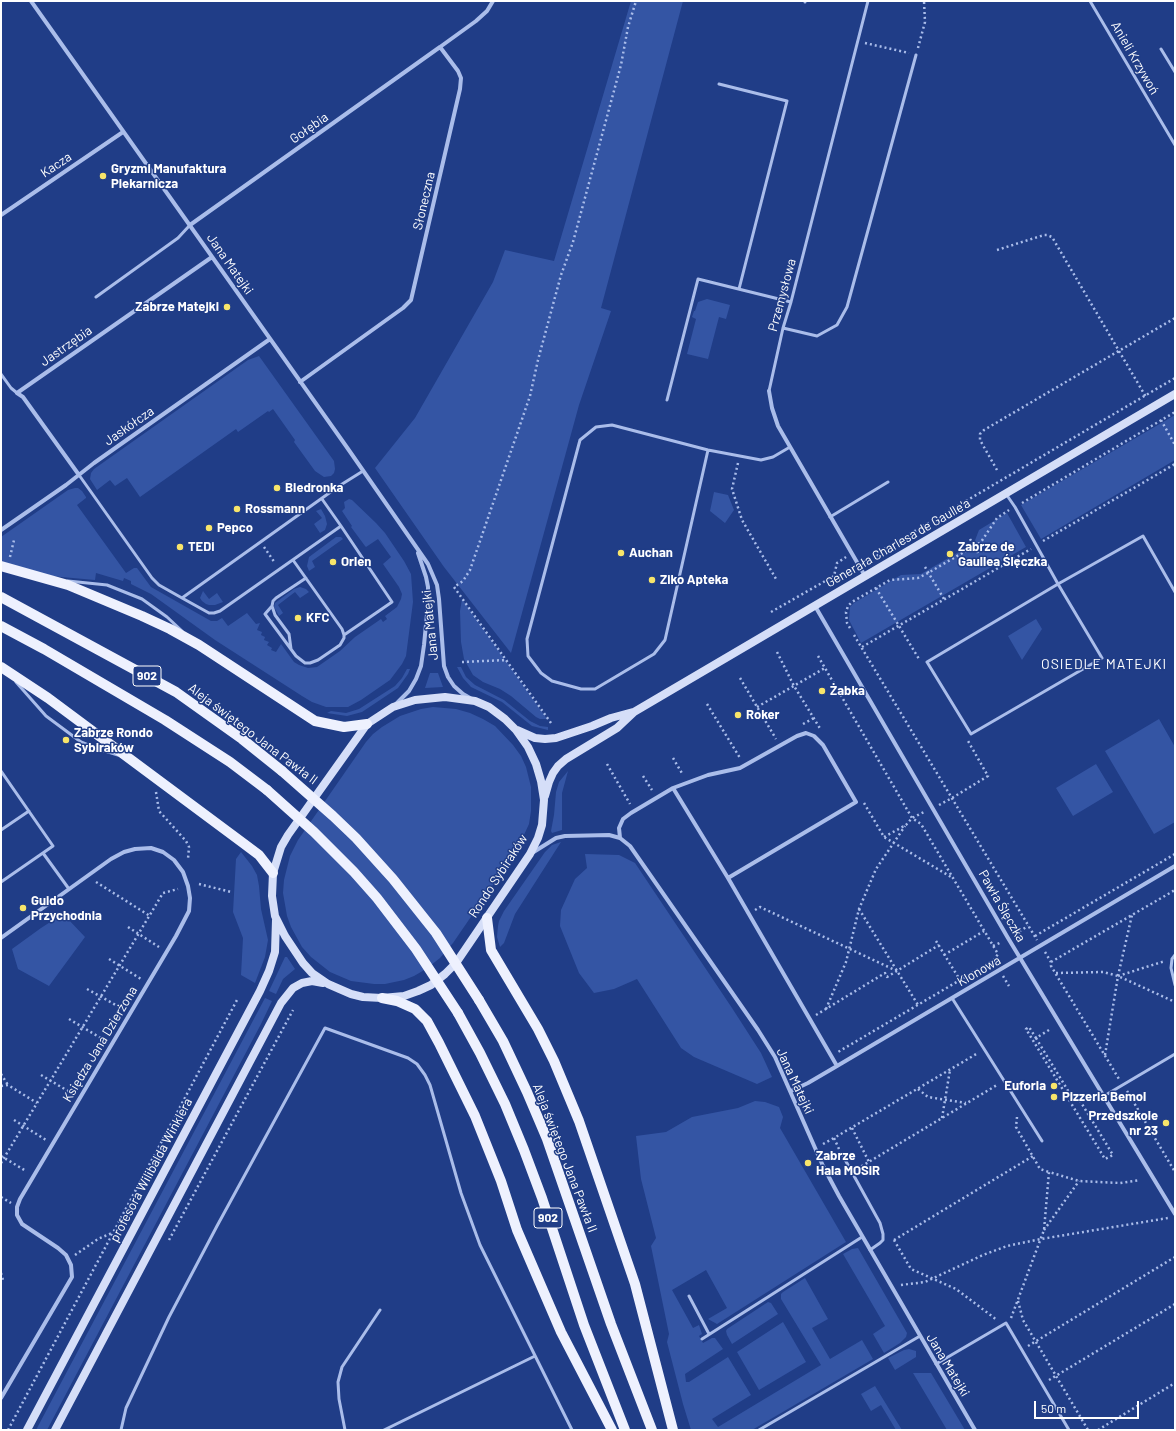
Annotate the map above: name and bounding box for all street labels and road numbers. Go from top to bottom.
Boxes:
street label: Anieli Krzywoń [1108,19,1162,97]
street label: Gołębia [287,109,331,147]
street label: Kacza [38,149,74,181]
street label: Słoneczna [410,170,438,232]
street label: Jana Matejki [203,231,257,297]
street label: Przemysłowa [765,257,799,333]
street label: Jastrzębia [37,323,95,369]
street label: Jaskółcza [101,403,157,449]
street label: Generała Charlesa de Gaulle'a [823,495,973,591]
street label: Jana Matejki [419,589,441,661]
road number: 902 [133,666,161,686]
street label: Aleja świętego Jana Pawła II [185,680,321,788]
street label: Rondo Sybiraków [465,831,531,921]
street label: Pawła Ślęczka [975,867,1029,945]
street label: Klonowa [954,952,1004,990]
street label: Księdza Jana Dzierżona [59,983,141,1105]
street label: Jana Matejki [773,1046,817,1116]
street label: Aleja świętego Jana Pawła II [529,1081,601,1235]
street label: profesora Wilibalda Winklera [106,1095,196,1245]
road number: 902 [534,1208,562,1228]
street label: Jana Matejki [923,1331,973,1399]

